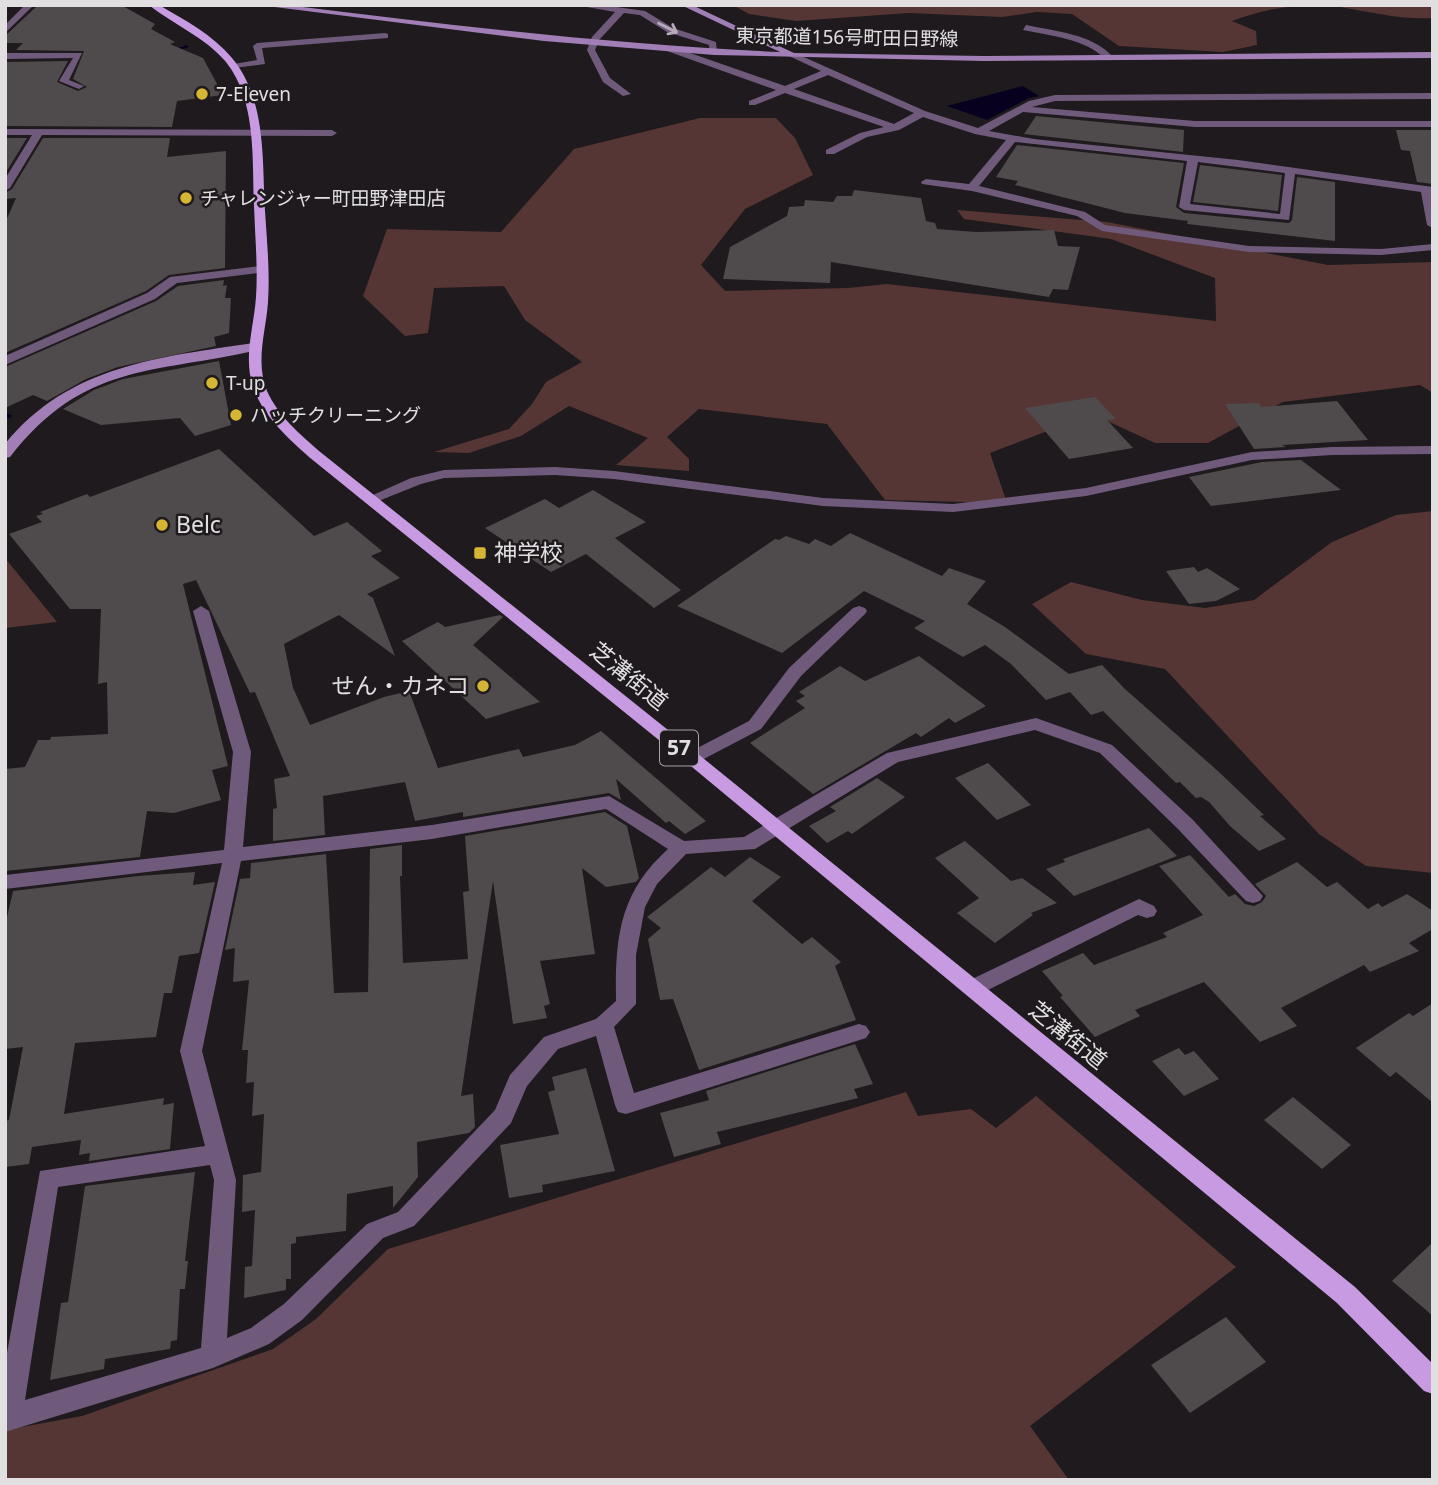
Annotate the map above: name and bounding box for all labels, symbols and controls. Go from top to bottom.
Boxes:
one-way arrow [657,21,678,35]
street label: 東京都道156号町田日野線 [735,22,959,52]
place label: 7-Eleven [216,81,291,107]
marker: 7-Eleven [194,86,210,102]
place label: チャレンジャー町田野津田店 [200,185,446,211]
marker: チャレンジャー町田野津田店 [178,190,194,206]
place label: T-up [226,370,265,396]
marker: T-up [204,375,220,391]
place label: ハッチクリーニング [250,402,421,428]
marker: ハッチクリーニング [228,407,244,423]
place label: Belc [176,508,221,540]
marker: Belc [154,517,170,533]
place label: 神学校 [494,536,563,568]
marker: 神学校 [472,545,488,561]
street label: 芝溝街道 [584,634,675,717]
place label: せん・カネコ [331,669,469,701]
marker: せん・カネコ [475,678,491,694]
road number: 57 [660,730,698,766]
street label: 芝溝街道 [1023,993,1114,1076]

